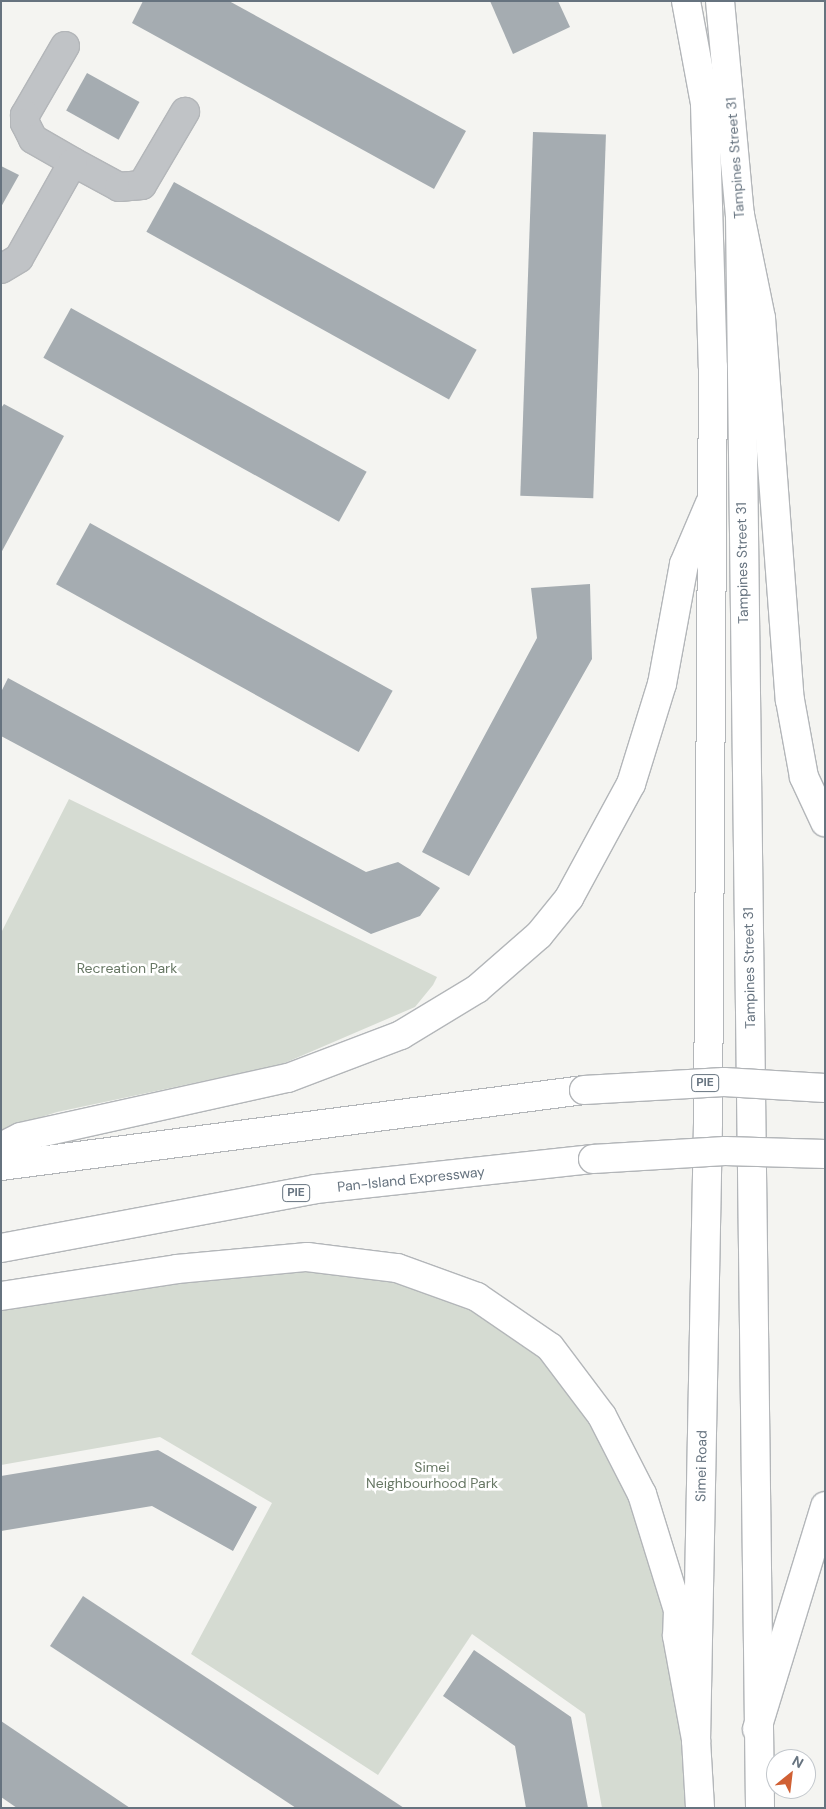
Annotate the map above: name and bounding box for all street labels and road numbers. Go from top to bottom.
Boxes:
street label: Tampines Street 31 [722,97,748,219]
street label: Tampines Street 31 [733,502,751,624]
street label: Tampines Street 31 [740,907,758,1029]
road number: PIE [690,1074,720,1092]
street label: Pan-Island Expressway [336,1163,486,1195]
road number: PIE [281,1184,311,1202]
street label: Simei Road [692,1430,710,1502]

